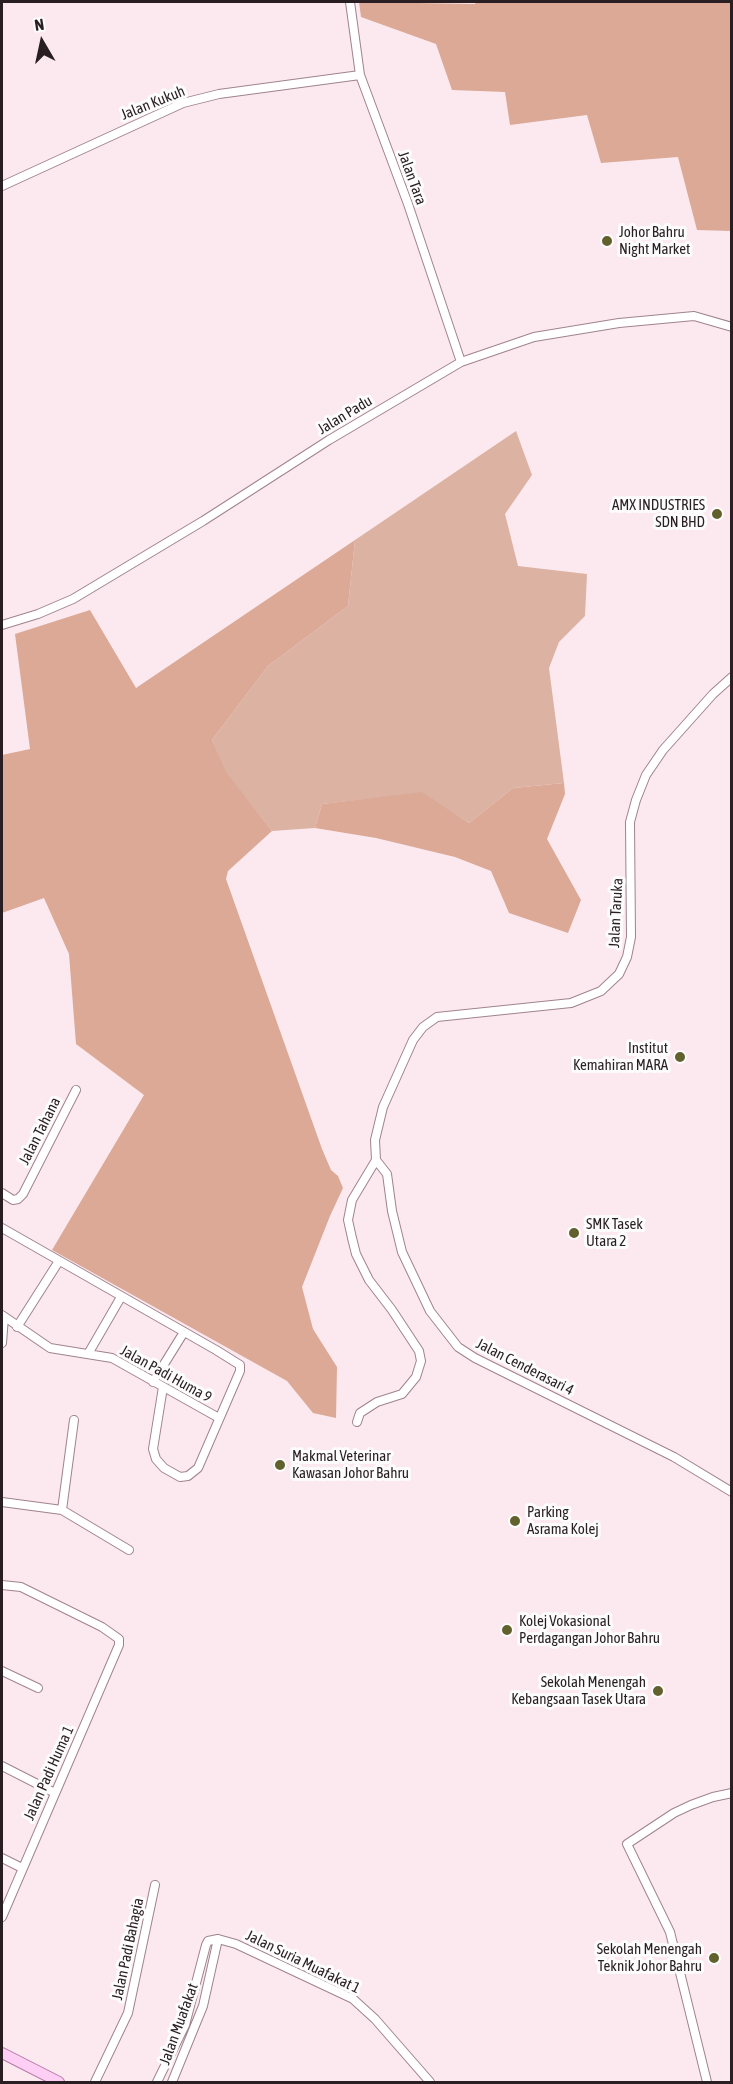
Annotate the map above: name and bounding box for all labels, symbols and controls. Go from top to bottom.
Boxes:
north arrow [12,12,72,72]
text: N [33,15,45,34]
street label: Jalan Kukuh [118,82,188,124]
street label: Jalan Tara [394,149,430,207]
place label: Johor Bahru Night Market [619,223,690,258]
marker: Johor Bahru Night Market [600,234,614,248]
street label: Jalan Padu [314,392,376,438]
place label: AMX INDUSTRIES SDN BHD [612,496,705,531]
marker: AMX INDUSTRIES SDN BHD [710,507,724,521]
street label: Jalan Taruka [605,878,627,948]
place label: Institut Kemahiran MARA [573,1039,668,1074]
marker: Institut Kemahiran MARA [673,1050,687,1064]
street label: Jalan Tahana [15,1094,65,1168]
place label: SMK Tasek Utara 2 [586,1215,643,1250]
marker: SMK Tasek Utara 2 [567,1226,581,1240]
street label: Jalan Cenderasari 4 [473,1335,577,1399]
street label: Jalan Padi Huma 9 [117,1342,215,1406]
place label: Makmal Veterinar Kawasan Johor Bahru [292,1447,409,1482]
marker: Makmal Veterinar Kawasan Johor Bahru [273,1458,287,1472]
place label: Parking Asrama Kolej [527,1503,599,1538]
marker: Parking Asrama Kolej [508,1514,522,1528]
place label: Kolej Vokasional Perdagangan Johor Bahru [519,1612,660,1647]
marker: Kolej Vokasional Perdagangan Johor Bahru [500,1623,514,1637]
place label: Sekolah Menengah Kebangsaan Tasek Utara [511,1673,646,1708]
marker: Sekolah Menengah Kebangsaan Tasek Utara [651,1684,665,1698]
street label: Jalan Padi Huma 1 [20,1723,78,1823]
street label: Jalan Padi Bahagia [108,1896,148,2002]
street label: Jalan Suria Muafakat 1 [243,1927,363,1997]
place label: Sekolah Menengah Teknik Johor Bahru [597,1940,702,1975]
marker: Sekolah Menengah Teknik Johor Bahru [707,1951,721,1965]
street label: Jalan Muafakat [156,1981,202,2067]

